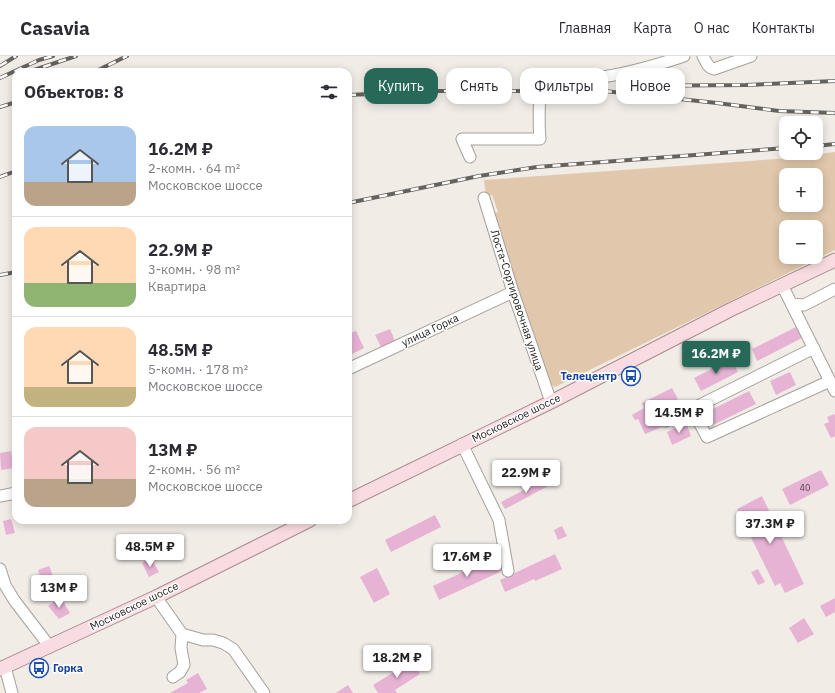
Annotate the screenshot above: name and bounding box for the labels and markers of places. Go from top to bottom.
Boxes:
pin: 16.2M ₽ [679,341,753,375]
bus stop icon: Телецентр [620,365,642,387]
place label: Телецентр [560,369,617,383]
pin: 14.5M ₽ [642,400,716,434]
pin: 22.9M ₽ [489,460,563,494]
pin: 37.3M ₽ [733,511,807,545]
pin: 48.5M ₽ [113,534,187,568]
pin: 17.6M ₽ [430,544,504,578]
pin: 13M ₽ [31,575,87,609]
pin: 18.2M ₽ [360,645,434,679]
bus stop icon: Горка [28,657,50,679]
place label: Горка [53,661,83,675]

